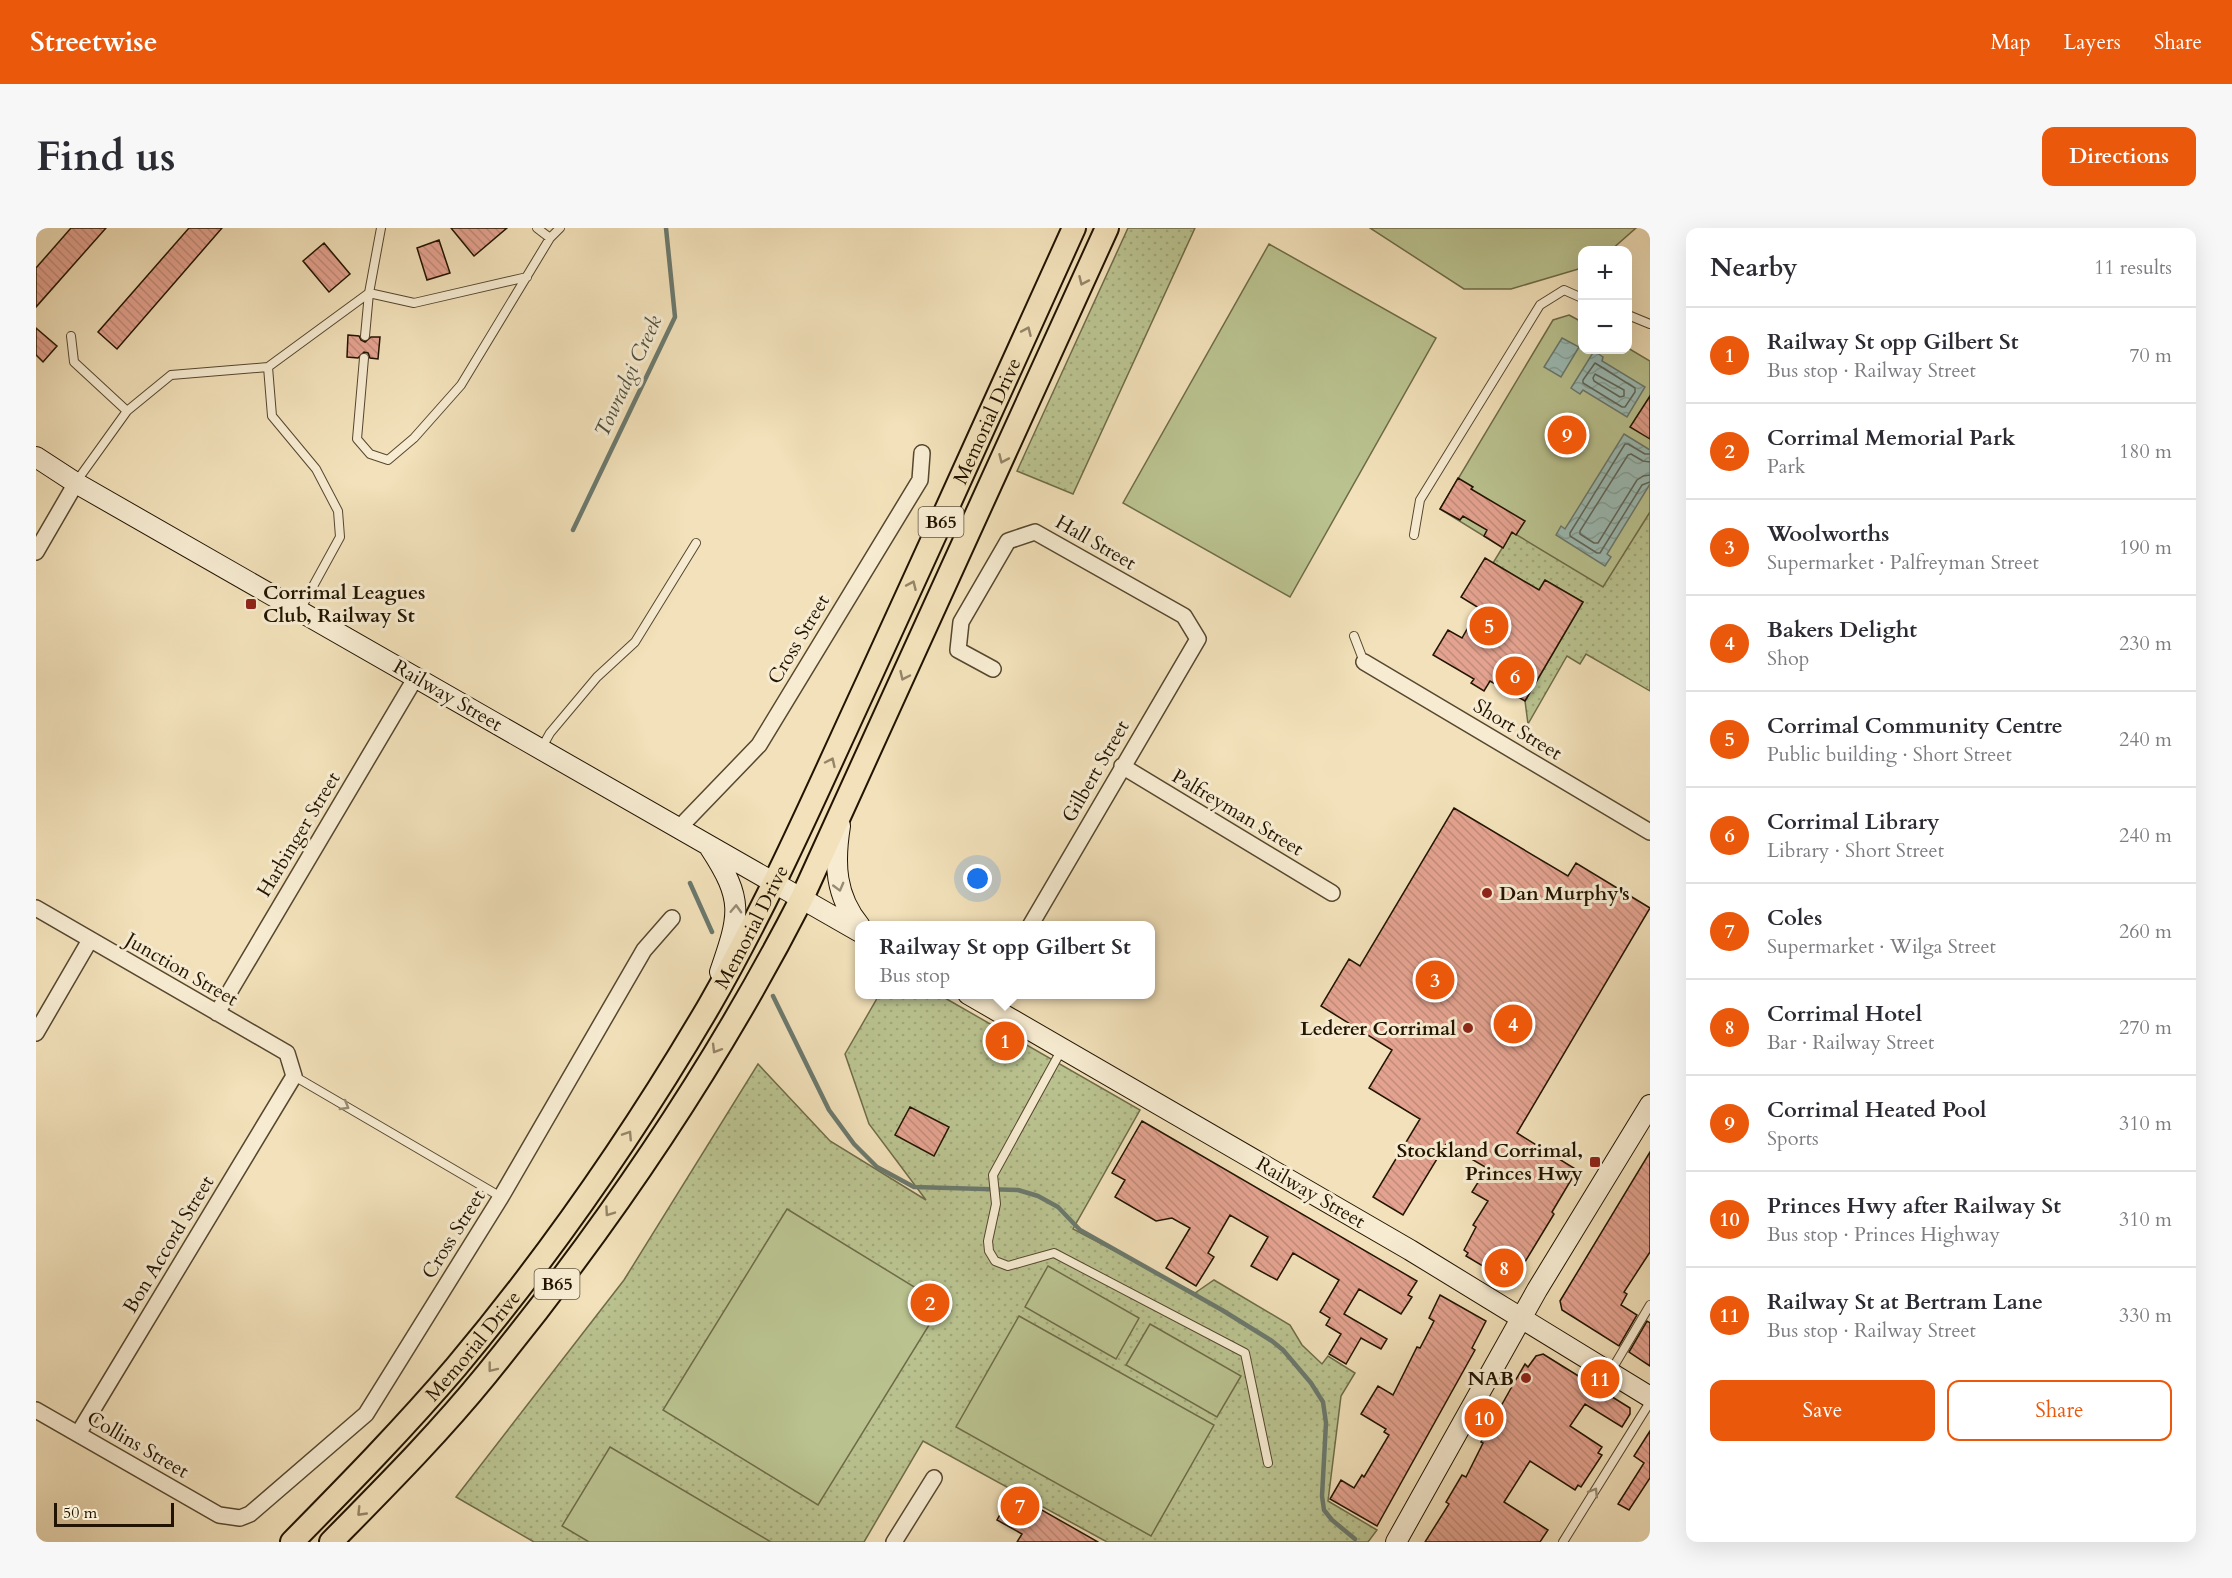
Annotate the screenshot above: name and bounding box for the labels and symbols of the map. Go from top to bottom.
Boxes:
one-way arrow [1078,275,1090,286]
water label: Towradgi Creek [588,310,670,442]
one-way arrow [1020,327,1032,338]
street label: Memorial Drive [947,353,1028,489]
pin: 9 [1548,412,1586,458]
one-way arrow [998,452,1010,463]
road number: B65 [918,507,964,537]
street label: Hall Street [1050,508,1142,577]
place label: Corrimal Leagues Club, Railway St [263,579,425,629]
one-way arrow [905,581,917,592]
street label: Cross Street [761,589,836,689]
marker: Corrimal Leagues Club, Railway St [244,597,258,611]
pin: 5 [1470,604,1508,648]
street label: Railway Street [388,653,508,738]
pin: 6 [1496,654,1534,698]
one-way arrow [899,669,911,680]
street label: Short Street [1468,692,1568,767]
street label: Gilbert Street [1055,715,1136,827]
one-way arrow [823,758,835,769]
street label: Palfreyman Street [1167,762,1309,863]
street label: Harbinger Street [250,766,347,902]
street label: Memorial Drive [708,860,795,994]
your location [963,864,992,893]
place label: Dan Murphy's [1499,880,1630,907]
one-way arrow [832,882,845,892]
marker: Dan Murphy's [1480,886,1494,900]
one-way arrow [729,904,742,913]
street label: Junction Street [118,925,244,1013]
pin: 3 [1416,958,1454,1002]
pin: 4 [1494,1002,1532,1046]
place label: Lederer Corrimal [1300,1015,1456,1042]
pin: 1 [986,1018,1024,1064]
marker: Lederer Corrimal [1461,1021,1475,1035]
one-way arrow [712,1043,724,1053]
one-way arrow [339,1098,349,1110]
one-way arrow [621,1131,632,1142]
place label: Stockland Corrimal, Princes Hwy [1397,1137,1584,1187]
street label: Railway Street [1251,1150,1371,1235]
marker: Stockland Corrimal, Princes Hwy [1588,1155,1602,1169]
street label: Bon Accord Street [117,1170,220,1318]
street label: Cross Street [415,1184,492,1284]
one-way arrow [606,1206,617,1217]
pin: 8 [1484,1246,1524,1290]
road number: B65 [534,1269,580,1299]
pin: 2 [910,1280,950,1326]
street label: Memorial Drive [419,1285,527,1407]
pin: 11 [1580,1356,1620,1402]
one-way arrow [488,1361,499,1372]
place label: NAB [1468,1365,1514,1392]
marker: NAB [1519,1371,1533,1385]
pin: 10 [1464,1396,1504,1440]
street label: Collins Street [82,1404,194,1485]
pin: 7 [1000,1484,1040,1528]
one-way arrow [1586,1488,1597,1499]
scale bar [54,1500,174,1528]
one-way arrow [357,1504,368,1515]

